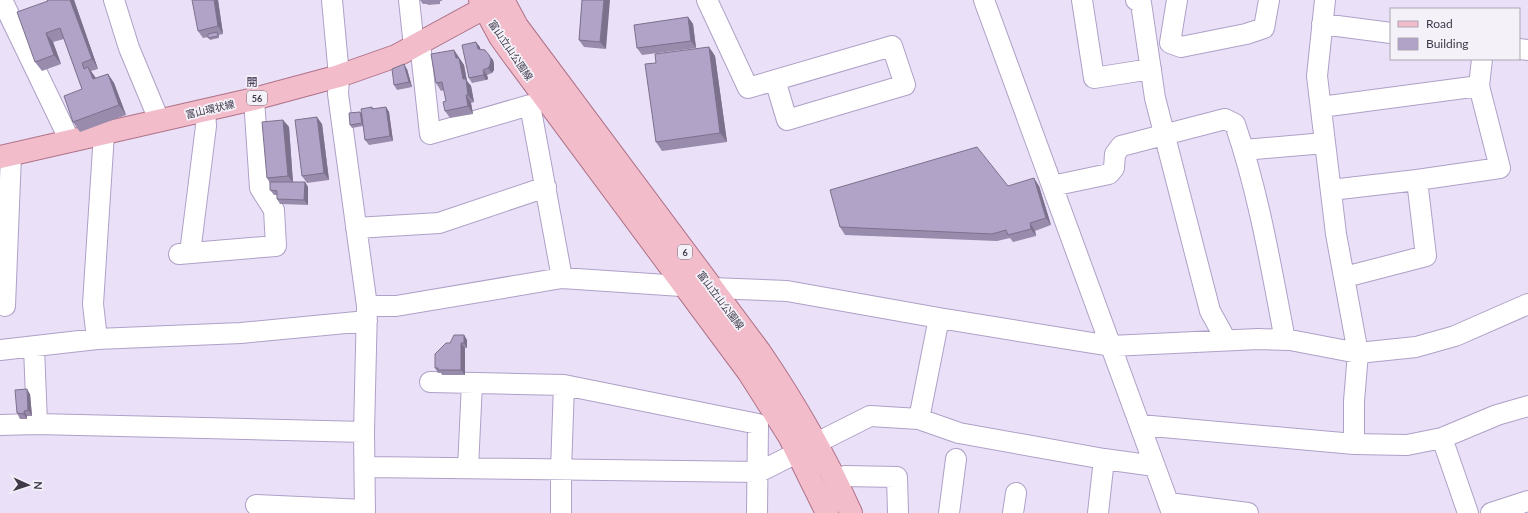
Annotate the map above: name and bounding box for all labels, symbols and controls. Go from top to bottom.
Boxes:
legend [1390,8,1520,60]
text: Road [1426,16,1453,31]
street label: 富山立山公園線 [486,18,536,82]
text: Building [1426,36,1469,51]
district label: 開 [247,75,258,88]
road number: 56 [247,91,267,105]
street label: 富山環状線 [184,98,236,120]
road number: 6 [678,245,692,259]
street label: 富山立山公園線 [695,268,747,332]
north arrow [8,465,48,505]
text: N [32,481,45,490]

